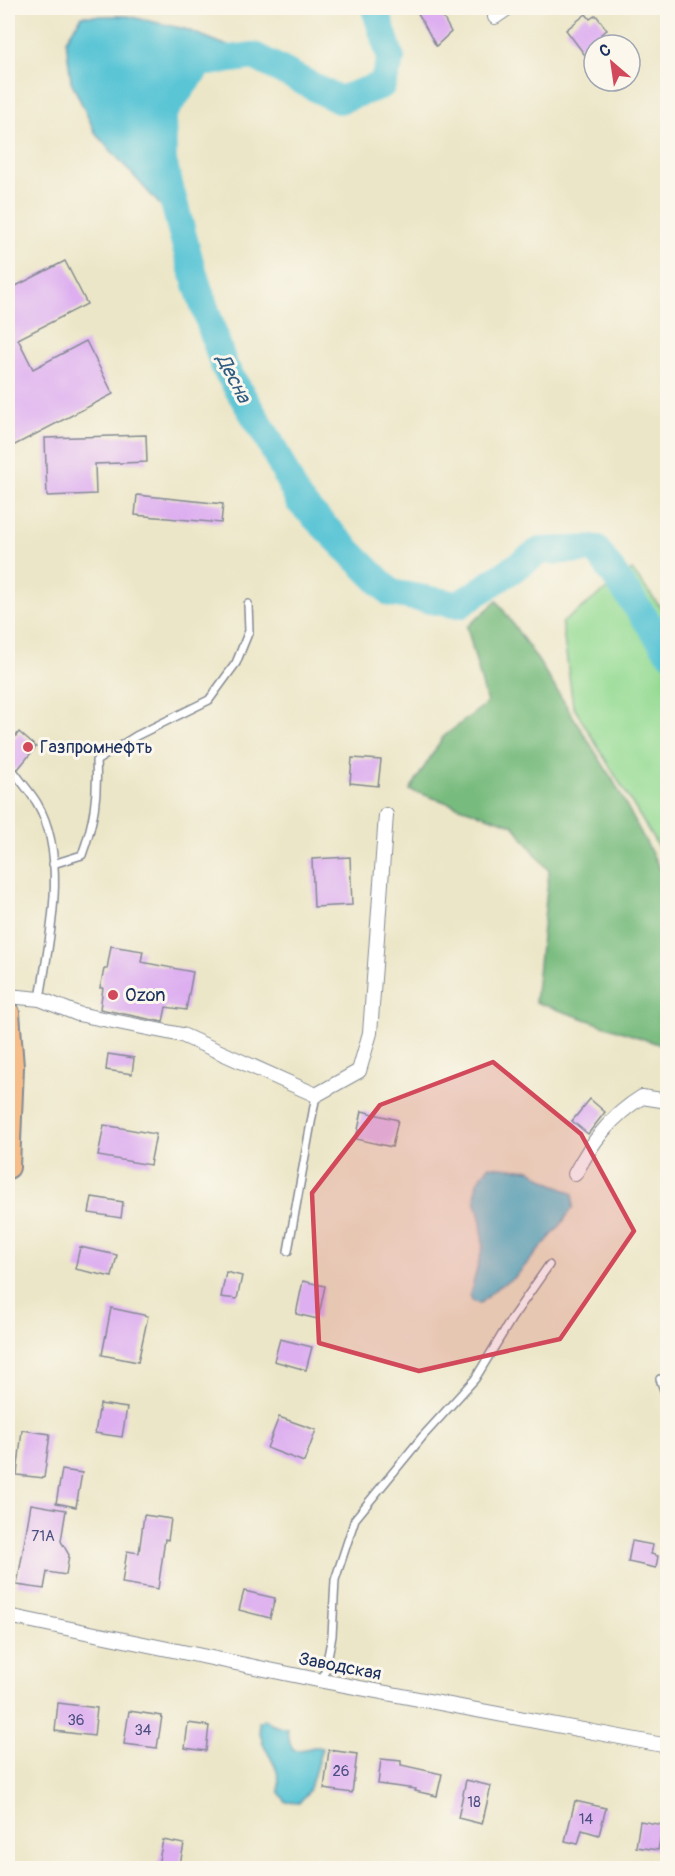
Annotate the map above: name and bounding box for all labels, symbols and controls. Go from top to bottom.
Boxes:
north arrow [582,33,642,93]
text: С [596,40,614,62]
water label: Десна [210,349,257,408]
place label: Газпромнефть [40,736,153,759]
marker: Газпромнефть [21,740,35,754]
place label: Ozon [125,984,165,1007]
marker: Ozon [106,988,120,1002]
house number: 71А [31,1527,55,1546]
street label: Заводская [297,1647,383,1686]
house number: 36 [67,1711,85,1730]
house number: 34 [134,1721,152,1740]
house number: 26 [332,1762,350,1781]
house number: 18 [467,1793,481,1812]
house number: 14 [579,1810,594,1829]

